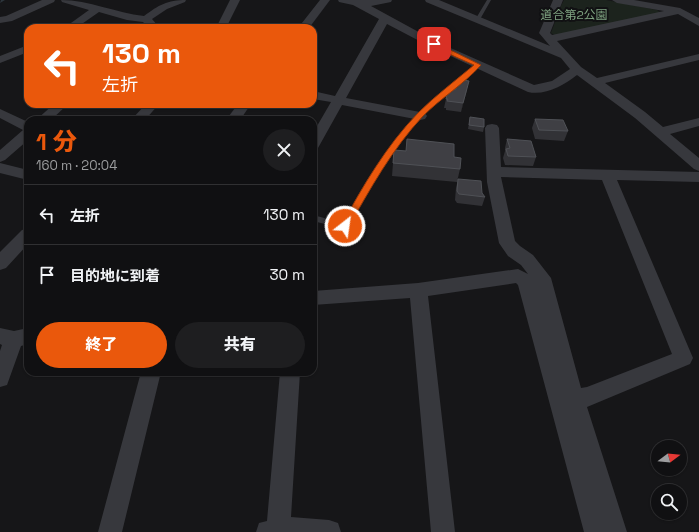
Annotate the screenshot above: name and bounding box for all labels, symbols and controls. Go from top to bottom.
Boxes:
park label: 道合第2公園 [540,7,608,23]
pin [417,27,451,61]
icon: arrive [423,33,445,55]
text: 130 m [102,35,181,71]
icon: left [36,40,88,92]
text: 左折 [102,73,138,96]
text: 1 分 [36,126,77,157]
button: close [263,129,305,171]
text: 160 m · 20:04 [36,157,117,174]
icon: left [36,204,58,226]
text: 130 m [263,205,305,224]
position arrow [324,205,366,247]
text: 左折 [70,206,100,225]
icon: arrive [36,264,58,286]
text: 30 m [270,265,305,284]
text: 目的地に到着 [70,266,160,285]
button: 終了 [36,322,167,368]
button: 共有 [175,322,305,368]
north arrow [651,440,687,476]
map controls [651,440,687,520]
button: search [651,484,687,520]

